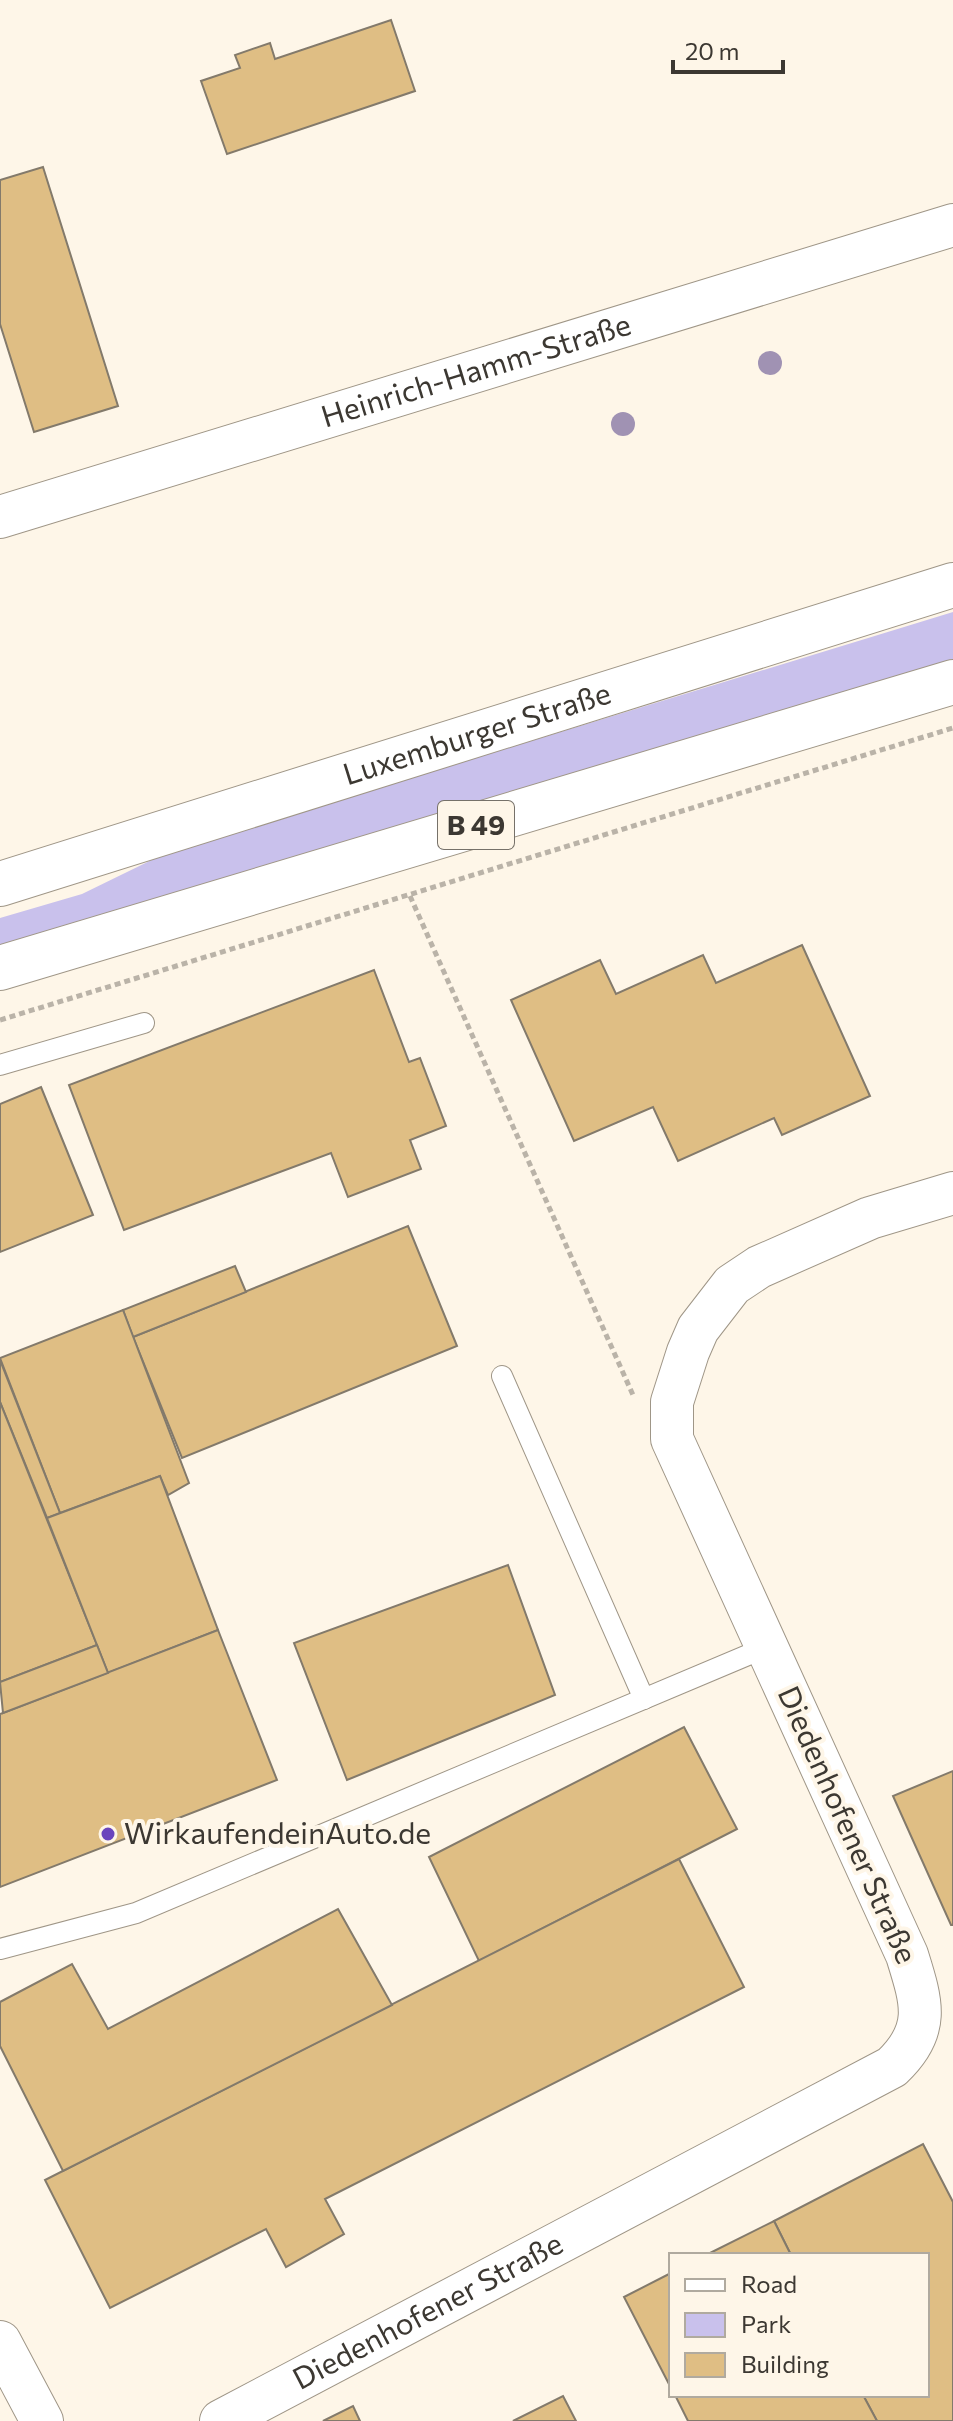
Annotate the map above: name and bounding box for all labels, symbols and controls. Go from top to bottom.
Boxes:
scale bar [673,24,783,74]
text: 20 m [685,36,739,65]
street label: Heinrich-Hamm-Straße [316,304,635,434]
street label: Luxemburger Straße [338,673,615,791]
road number: B 49 [438,801,514,849]
street label: Diedenhofener Straße [771,1680,927,1968]
place label: WirkaufendeinAuto.de [124,1813,431,1850]
marker: WirkaufendeinAuto.de [99,1825,117,1843]
street label: Diedenhofener Straße [286,2223,568,2396]
legend [669,2253,929,2397]
text: Road [741,2269,797,2298]
text: Park [741,2309,791,2338]
text: Building [741,2349,829,2378]

